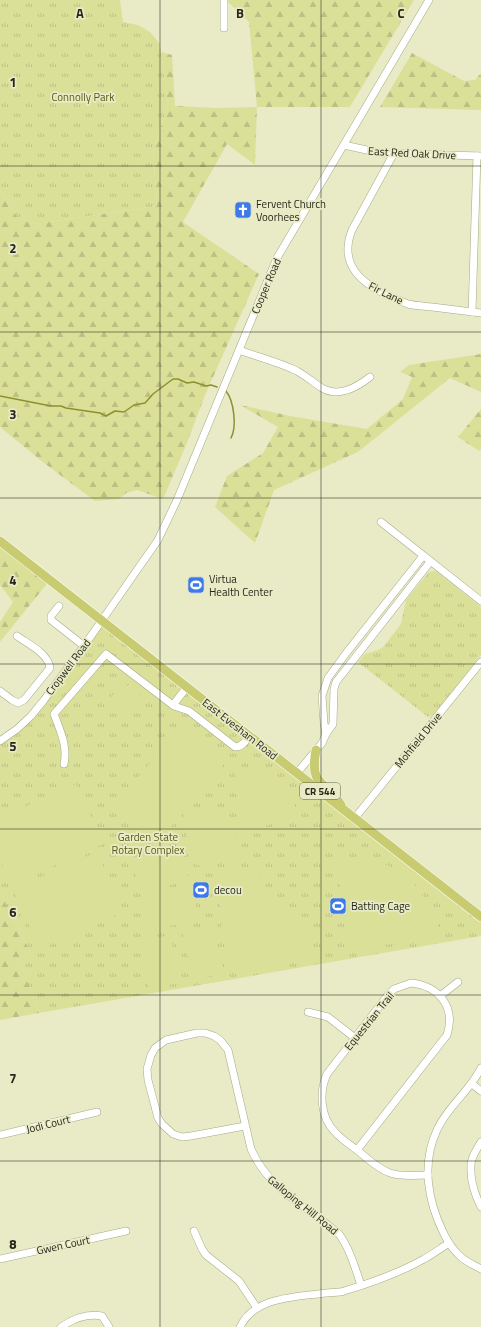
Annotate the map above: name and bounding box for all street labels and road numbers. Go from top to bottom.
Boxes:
street label: East Red Oak Drive [368,143,457,163]
street label: Cooper Road [247,256,285,316]
street label: Fir Lane [366,278,406,308]
street label: Cropwell Road [42,636,94,698]
street label: East Evesham Road [199,694,281,764]
street label: Mohfield Drive [391,708,446,771]
road number: CR 544 [300,783,340,799]
street label: Equestrian Trail [340,988,398,1054]
street label: Jodi Court [24,1111,72,1137]
street label: Galloping Hill Road [264,1172,342,1239]
street label: Gwen Court [35,1232,91,1258]

